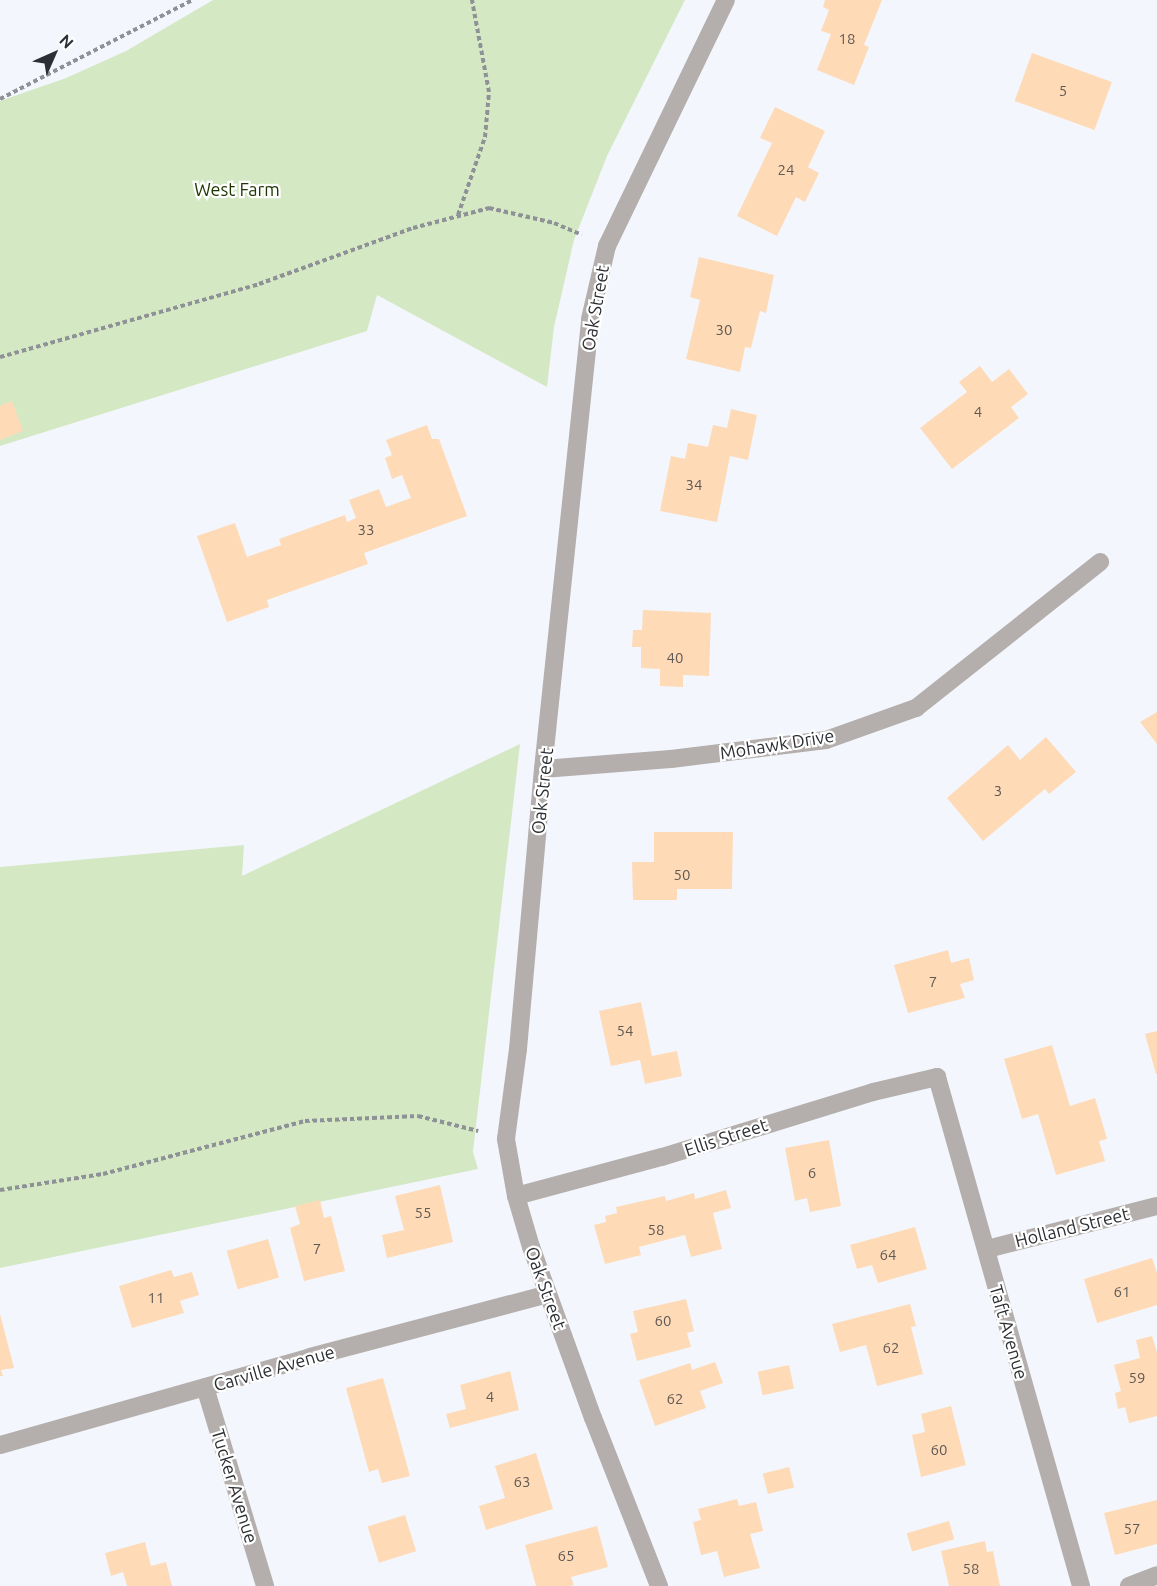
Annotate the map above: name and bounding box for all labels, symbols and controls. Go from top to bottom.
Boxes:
north arrow [24,24,84,84]
house number: 18 [839,30,855,48]
text: N [56,31,77,52]
house number: 5 [1059,82,1067,100]
house number: 24 [778,161,794,179]
park label: West Farm [194,178,280,200]
street label: Oak Street [577,263,613,353]
house number: 30 [716,321,732,339]
house number: 4 [974,403,982,421]
house number: 34 [686,476,702,494]
house number: 33 [358,521,374,539]
house number: 40 [667,649,683,667]
street label: Mohawk Drive [718,724,836,764]
street label: Oak Street [527,747,557,835]
house number: 3 [994,782,1002,800]
house number: 50 [674,866,690,884]
house number: 7 [929,973,937,991]
house number: 54 [617,1022,633,1040]
street label: Ellis Street [682,1113,770,1161]
house number: 6 [808,1164,816,1182]
street label: Holland Street [1013,1202,1131,1252]
house number: 55 [415,1204,431,1222]
house number: 58 [648,1221,664,1239]
house number: 7 [313,1240,321,1258]
street label: Oak Street [521,1244,571,1332]
house number: 64 [880,1246,896,1264]
street label: Taft Avenue [985,1282,1033,1382]
house number: 61 [1114,1283,1130,1301]
house number: 11 [148,1289,164,1307]
house number: 60 [655,1312,671,1330]
house number: 62 [883,1339,899,1357]
street label: Carville Avenue [211,1340,337,1396]
house number: 59 [1129,1369,1145,1387]
house number: 4 [486,1388,494,1406]
house number: 62 [667,1390,683,1408]
street label: Tucker Avenue [207,1426,263,1546]
house number: 60 [931,1441,947,1459]
house number: 63 [514,1473,530,1491]
house number: 57 [1124,1520,1140,1538]
house number: 65 [558,1547,574,1565]
house number: 58 [963,1560,979,1578]

